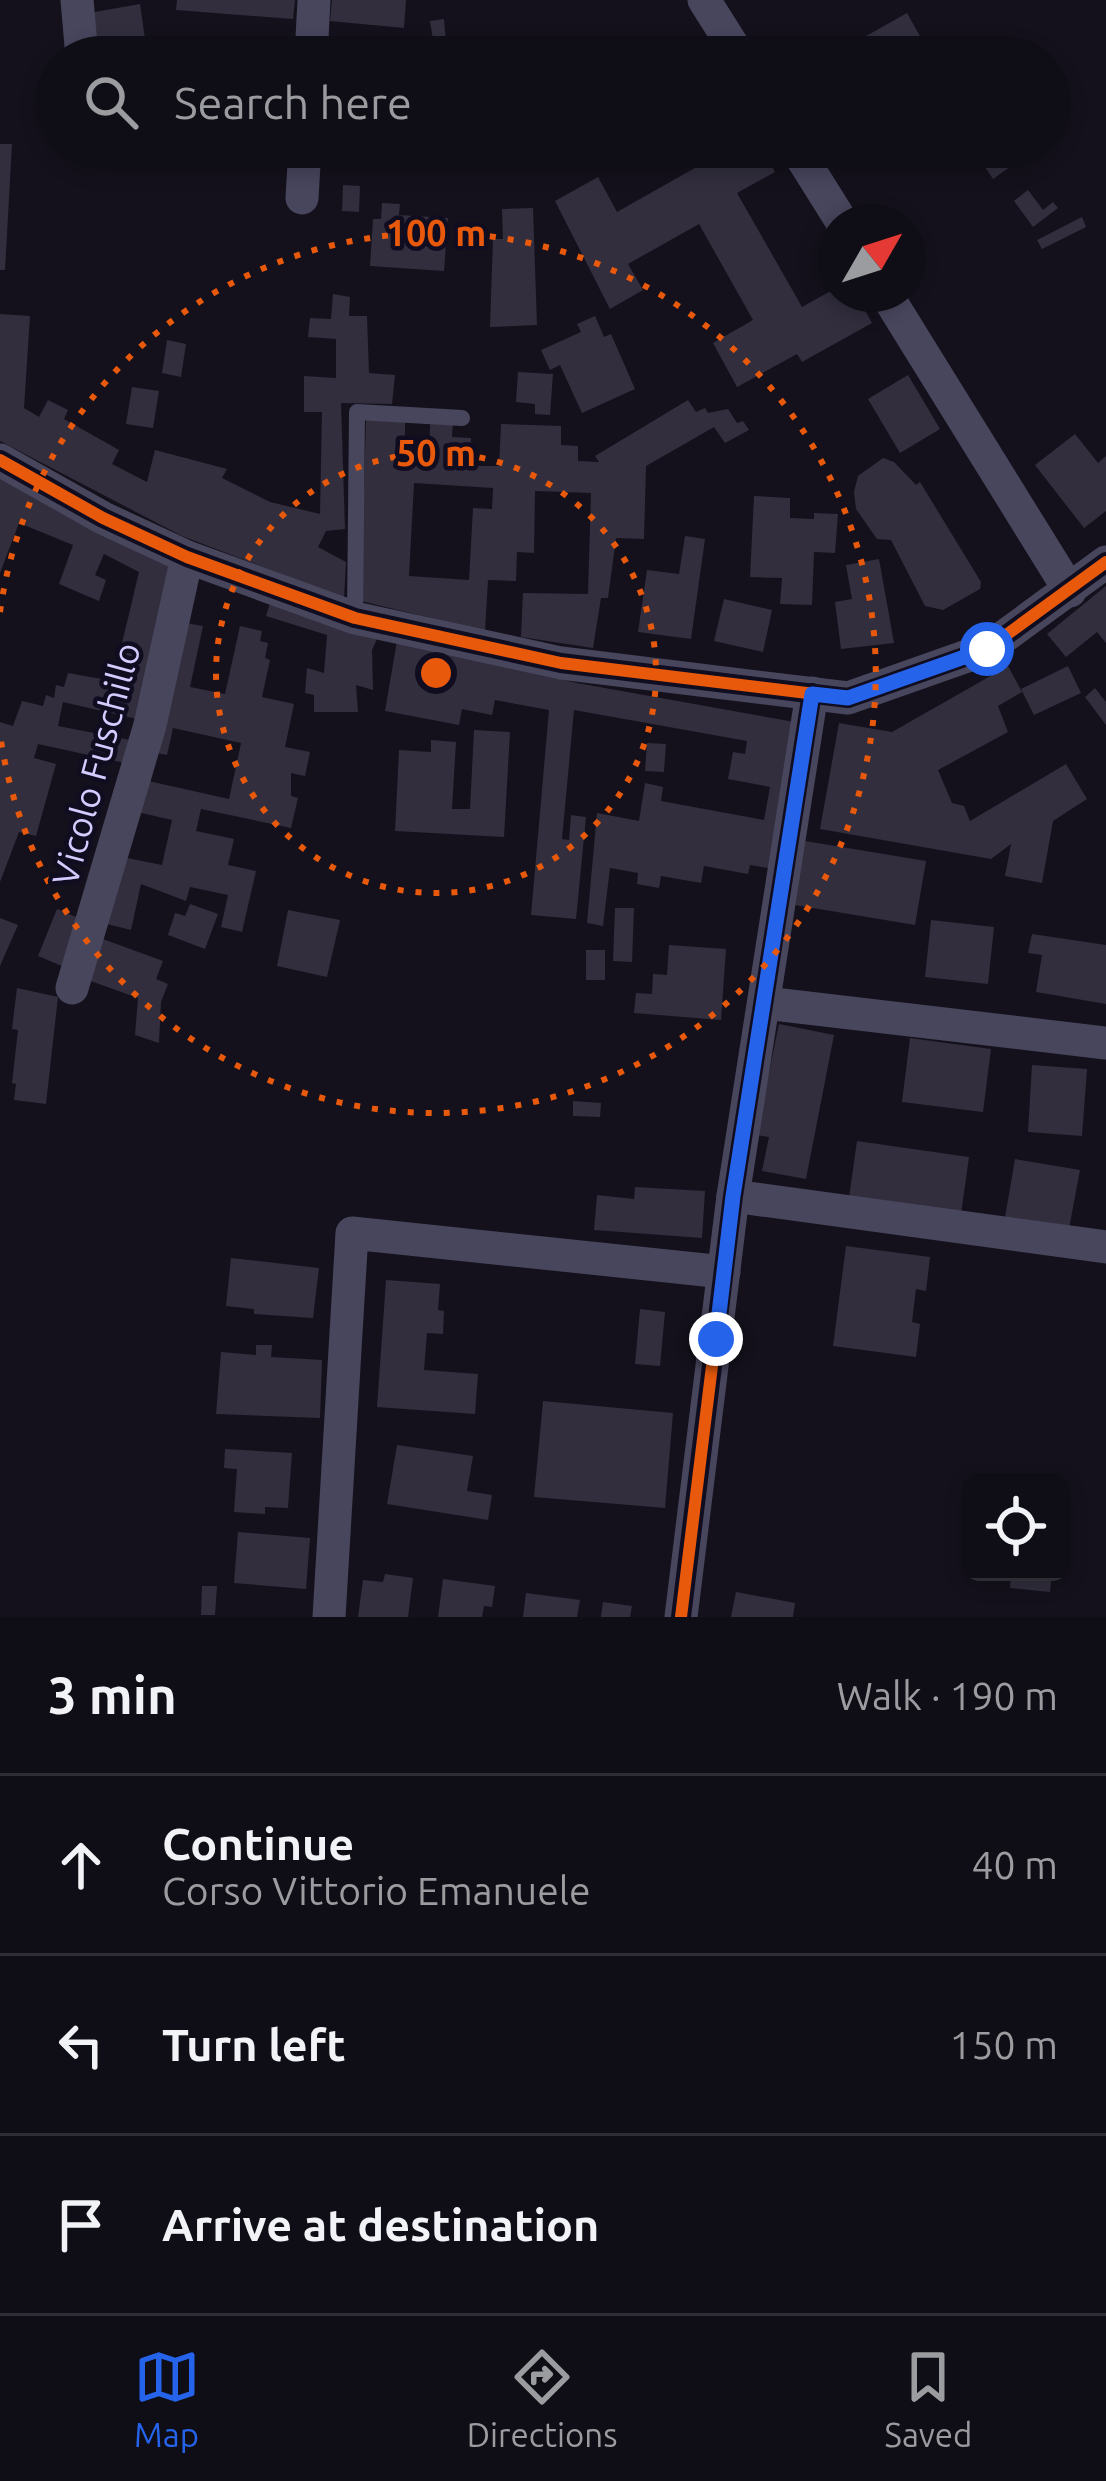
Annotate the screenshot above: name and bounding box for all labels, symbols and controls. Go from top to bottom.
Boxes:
search box [36,36,1070,168]
icon: search [78,69,144,135]
text: Search here [174,77,412,128]
north arrow [818,204,926,312]
text: 100 m [386,212,486,253]
text: 50 m [396,432,476,473]
route start [960,622,1014,676]
street label: Vicolo Fuschillo [43,638,148,890]
centre of rings [415,652,457,694]
route end [689,1312,743,1366]
map controls [962,1473,1070,1581]
button: locate [962,1473,1070,1581]
text: 3 min [48,1666,177,1724]
text: Walk · 190 m [837,1674,1058,1717]
text: Continue [162,1818,354,1869]
icon: ahead [48,1832,114,1898]
text: 40 m [971,1843,1058,1886]
text: Corso Vittorio Emanuele [162,1869,590,1912]
icon: left [48,2012,114,2078]
text: Turn left [162,2019,346,2070]
text: 150 m [949,2023,1058,2066]
icon: arrive [48,2192,114,2258]
text: Arrive at destination [162,2199,599,2250]
tab: Map [134,2344,200,2453]
tab: Directions [467,2344,617,2453]
tab: Saved [885,2344,972,2453]

